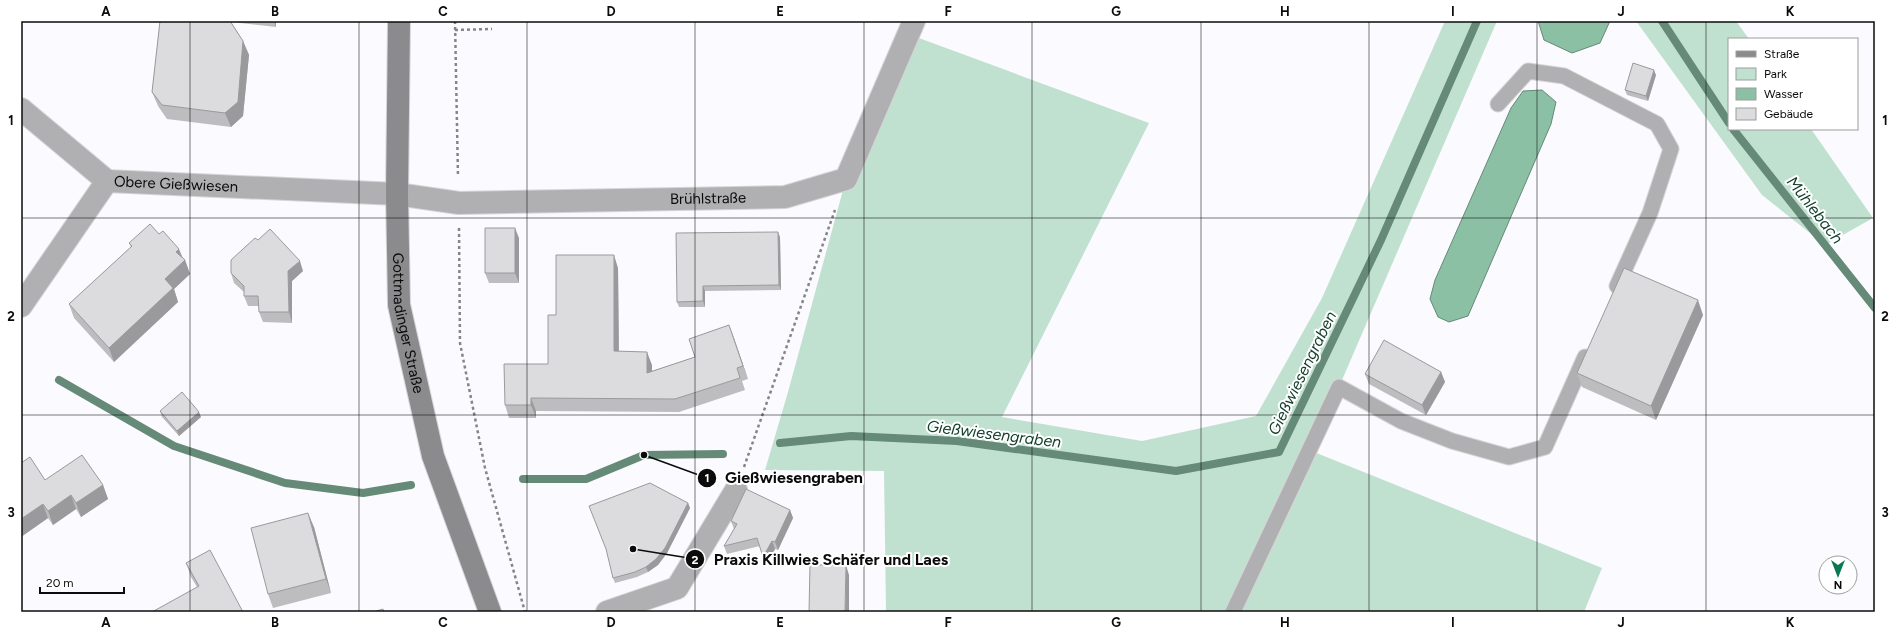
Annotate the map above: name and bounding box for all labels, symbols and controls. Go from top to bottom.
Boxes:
text: A [101,4,111,19]
text: B [271,4,279,19]
text: C [438,4,448,19]
text: D [606,4,616,19]
text: E [776,4,784,19]
text: F [944,4,952,19]
text: G [1111,4,1121,19]
text: H [1280,4,1290,19]
text: I [1451,4,1455,19]
text: J [1617,4,1625,19]
text: K [1786,4,1795,19]
legend [1728,38,1858,130]
text: Straße [1764,47,1800,61]
text: Park [1764,67,1787,81]
text: Wasser [1764,87,1803,101]
text: Gebäude [1764,107,1814,121]
text: 1 [8,113,14,128]
text: 1 [1882,113,1888,128]
street label: Obere Gießwiesen [113,172,238,196]
water label: Mühlebach [1783,173,1847,247]
street label: Brühlstraße [670,189,746,208]
street label: Gottmadinger Straße [389,252,428,395]
water label: Gießwiesengraben [1264,308,1340,438]
text: 2 [7,309,15,324]
text: 2 [1881,309,1889,324]
water label: Gießwiesengraben [926,416,1062,452]
callout: Gießwiesengraben [697,464,871,492]
text: Gießwiesengraben [725,468,863,487]
text: 1 [704,471,710,485]
text: 3 [7,505,15,520]
text: 3 [1881,505,1889,520]
callout: Praxis Killwies Schäfer und Laes [685,545,956,573]
text: Praxis Killwies Schäfer und Laes [714,550,949,569]
text: 2 [692,553,699,567]
north arrow [1818,555,1858,595]
scale bar [40,569,124,595]
text: 20 m [46,576,74,590]
text: N [1834,578,1842,591]
text: A [101,615,111,630]
text: B [271,615,279,630]
text: C [438,615,448,630]
text: D [606,615,616,630]
text: E [776,615,784,630]
text: F [944,615,952,630]
text: G [1111,615,1121,630]
text: H [1280,615,1290,630]
text: I [1451,615,1455,630]
text: J [1617,615,1625,630]
text: K [1786,615,1795,630]

